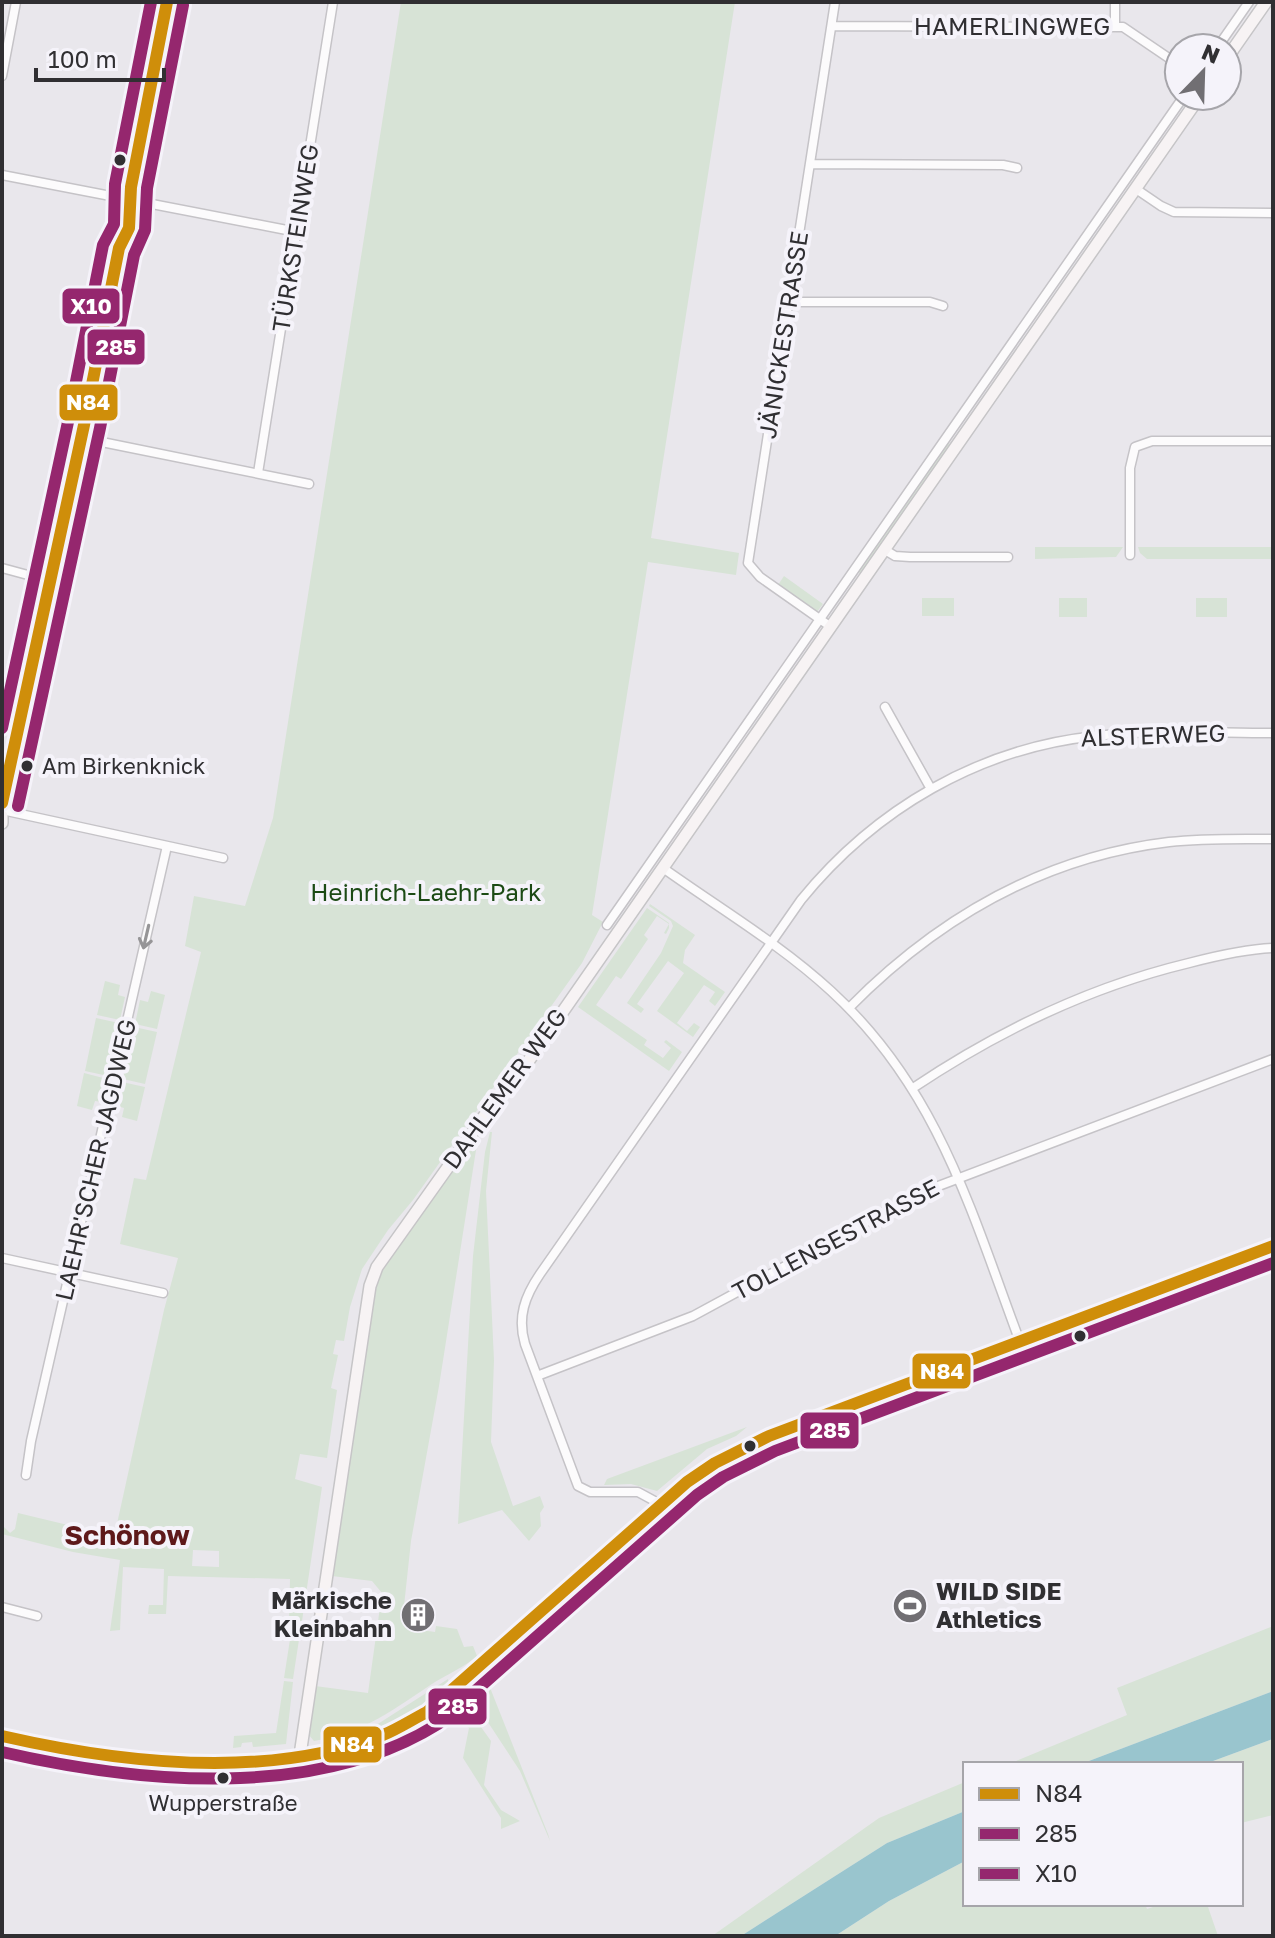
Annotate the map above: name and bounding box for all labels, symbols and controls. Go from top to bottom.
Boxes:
street label: HAMERLINGWEG [914,11,1110,40]
scale bar [36,32,164,82]
north arrow [1163,32,1243,112]
text: N [1198,37,1224,69]
text: 100 m [48,44,117,73]
street label: TÜRKSTEINWEG [265,142,324,334]
unlabelled marker [112,152,128,168]
street label: JÄNICKESTRASSE [752,229,813,440]
line badge: X10 [61,287,121,325]
text: X10 [70,292,112,319]
line badge: 285 [86,328,146,366]
text: 285 [96,333,136,360]
line badge: N84 [58,383,119,422]
text: N84 [66,388,110,415]
street label: ALSTERWEG [1080,717,1226,752]
place label: Am Birkenknick [42,752,205,779]
marker: Am Birkenknick [19,758,35,774]
park label: Heinrich-Laehr-Park [310,877,542,906]
one-way arrow [138,924,153,950]
street label: DAHLEMER WEG [436,1002,572,1174]
street label: LAEHR'SCHER JAGDWEG [48,1016,141,1303]
street label: TOLLENSESTRASSE [727,1172,944,1305]
unlabelled marker [1072,1328,1088,1344]
line badge: N84 [911,1352,972,1390]
text: N84 [920,1357,964,1384]
line badge: 285 [799,1411,860,1450]
text: 285 [810,1416,850,1443]
unlabelled marker [742,1438,758,1454]
district label: Schönow [64,1518,190,1551]
place label: WILD SIDE Athletics [936,1576,1061,1633]
place label: Märkische Kleinbahn [271,1585,392,1642]
sports icon: WILD SIDE Athletics [891,1587,929,1625]
building icon: Märkische Kleinbahn [399,1596,437,1634]
line badge: 285 [427,1687,488,1726]
text: 285 [438,1692,478,1719]
line badge: N84 [322,1725,383,1764]
text: N84 [330,1730,374,1757]
legend [963,1762,1243,1906]
marker: Wupperstraße [215,1770,231,1786]
text: N84 [1035,1778,1083,1807]
place label: Wupperstraße [148,1789,298,1816]
text: 285 [1035,1818,1077,1847]
text: X10 [1035,1858,1077,1887]

